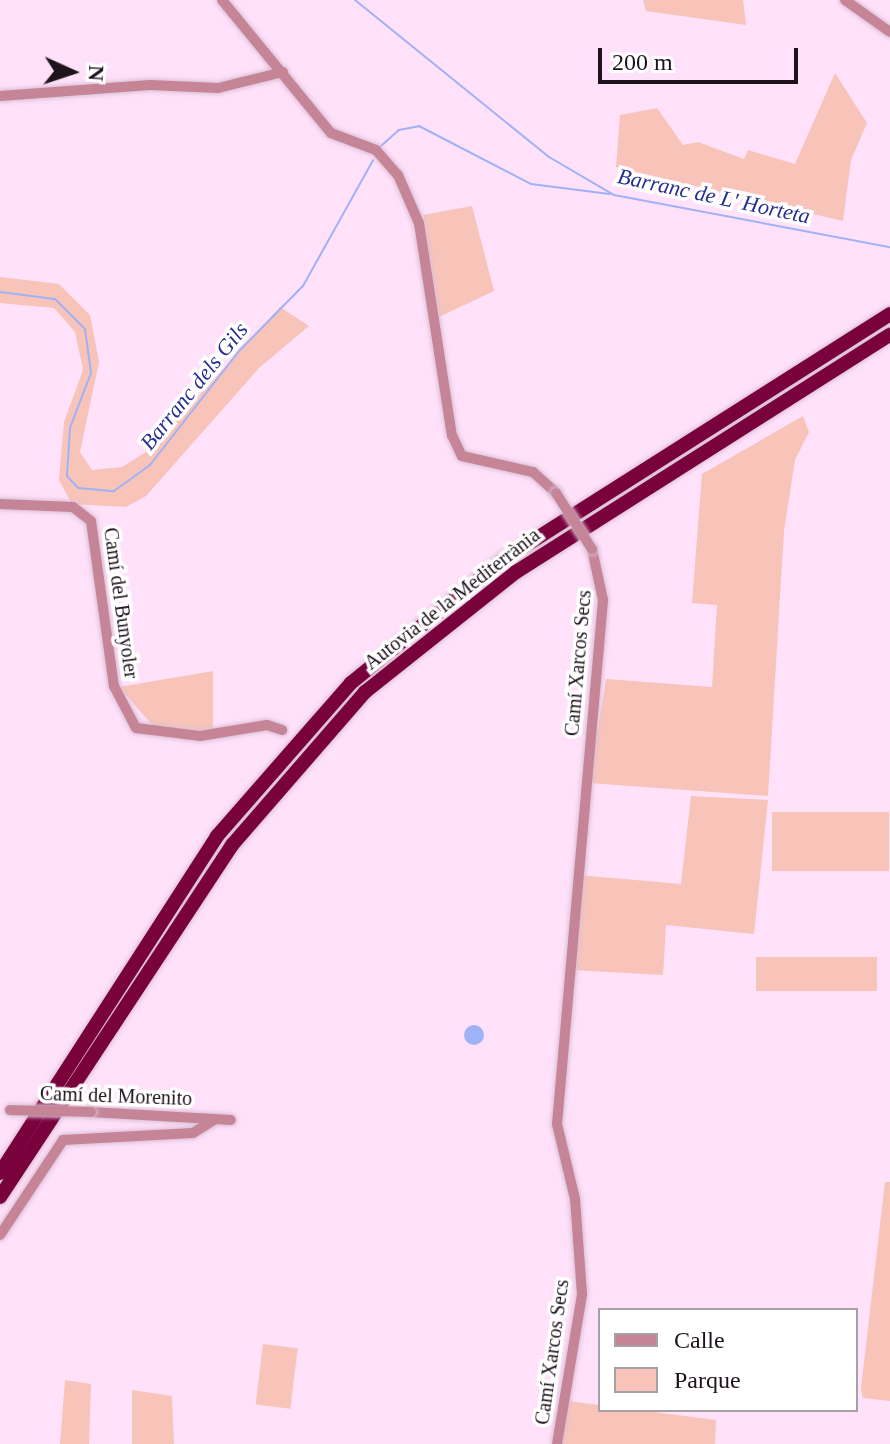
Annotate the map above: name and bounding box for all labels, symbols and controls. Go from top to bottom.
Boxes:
north arrow [32,32,112,112]
scale bar [602,32,802,82]
text: 200 m [612,49,673,75]
text: N [84,65,109,82]
water label: Barranc de L' Horteta [615,163,813,229]
water label: Barranc dels Gils [135,317,253,455]
street label: Autovia de la Mediterrània [359,523,545,675]
street label: Camí del Bunyoler [99,526,143,680]
street label: Camí Xarcos Secs [560,589,596,737]
street label: Camí del Morenito [40,1081,192,1111]
street label: Camí Xarcos Secs [530,1278,574,1426]
legend [598,1308,858,1412]
text: Calle [674,1327,725,1353]
text: Parque [674,1367,741,1393]

